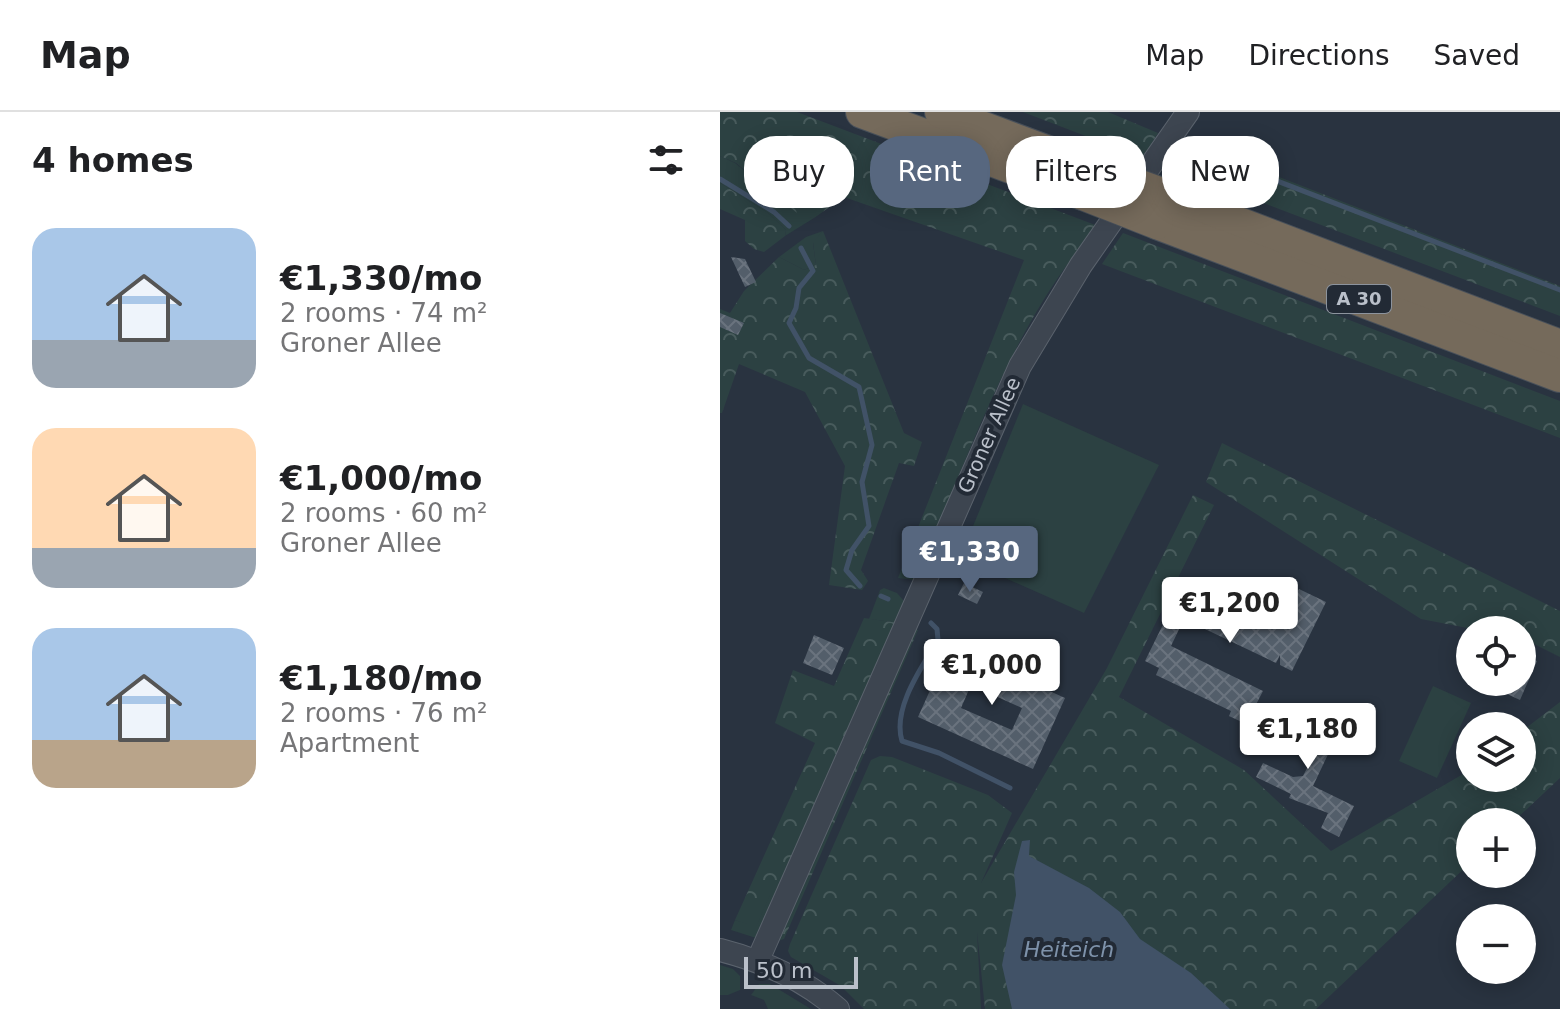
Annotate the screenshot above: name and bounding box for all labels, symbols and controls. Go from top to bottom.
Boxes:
text: Map [40,33,131,77]
text: Map [1145,39,1204,72]
text: Directions [1248,39,1389,72]
text: Saved [1433,39,1520,72]
chip: Buy [744,136,854,208]
chip: Rent [870,136,990,208]
chip: Filters [1006,136,1146,208]
chip: New [1162,136,1279,208]
icon: filters [644,138,688,182]
text: 4 homes [32,140,194,180]
text: €1,330/mo [280,258,482,298]
icon: home [96,260,192,356]
road number: A 30 [1327,285,1391,313]
text: 2 rooms · 74 m² [280,298,488,328]
text: Groner Allee [280,328,442,358]
street label: Groner Allee [953,373,1025,497]
text: €1,000/mo [280,458,482,498]
icon: home [96,460,192,556]
text: 2 rooms · 60 m² [280,498,488,528]
pin: €1,330 [905,526,1035,594]
text: Groner Allee [280,528,442,558]
text: €1,330 [920,537,1020,567]
pin: €1,200 [1165,577,1295,645]
text: €1,200 [1180,588,1280,618]
map controls [1456,616,1536,984]
button: locate [1456,616,1536,696]
pin: €1,000 [927,639,1057,707]
text: €1,000 [942,650,1042,680]
text: €1,180/mo [280,658,482,698]
icon: home [96,660,192,756]
text: 2 rooms · 76 m² [280,698,488,728]
pin: €1,180 [1243,703,1373,771]
button: layers [1456,712,1536,792]
text: €1,180 [1258,714,1358,744]
text: Apartment [280,728,419,758]
button: + [1456,808,1536,888]
button: − [1456,904,1536,984]
water label: Heiteich [1024,937,1114,962]
scale bar [744,953,858,989]
text: 50 m [756,958,812,983]

